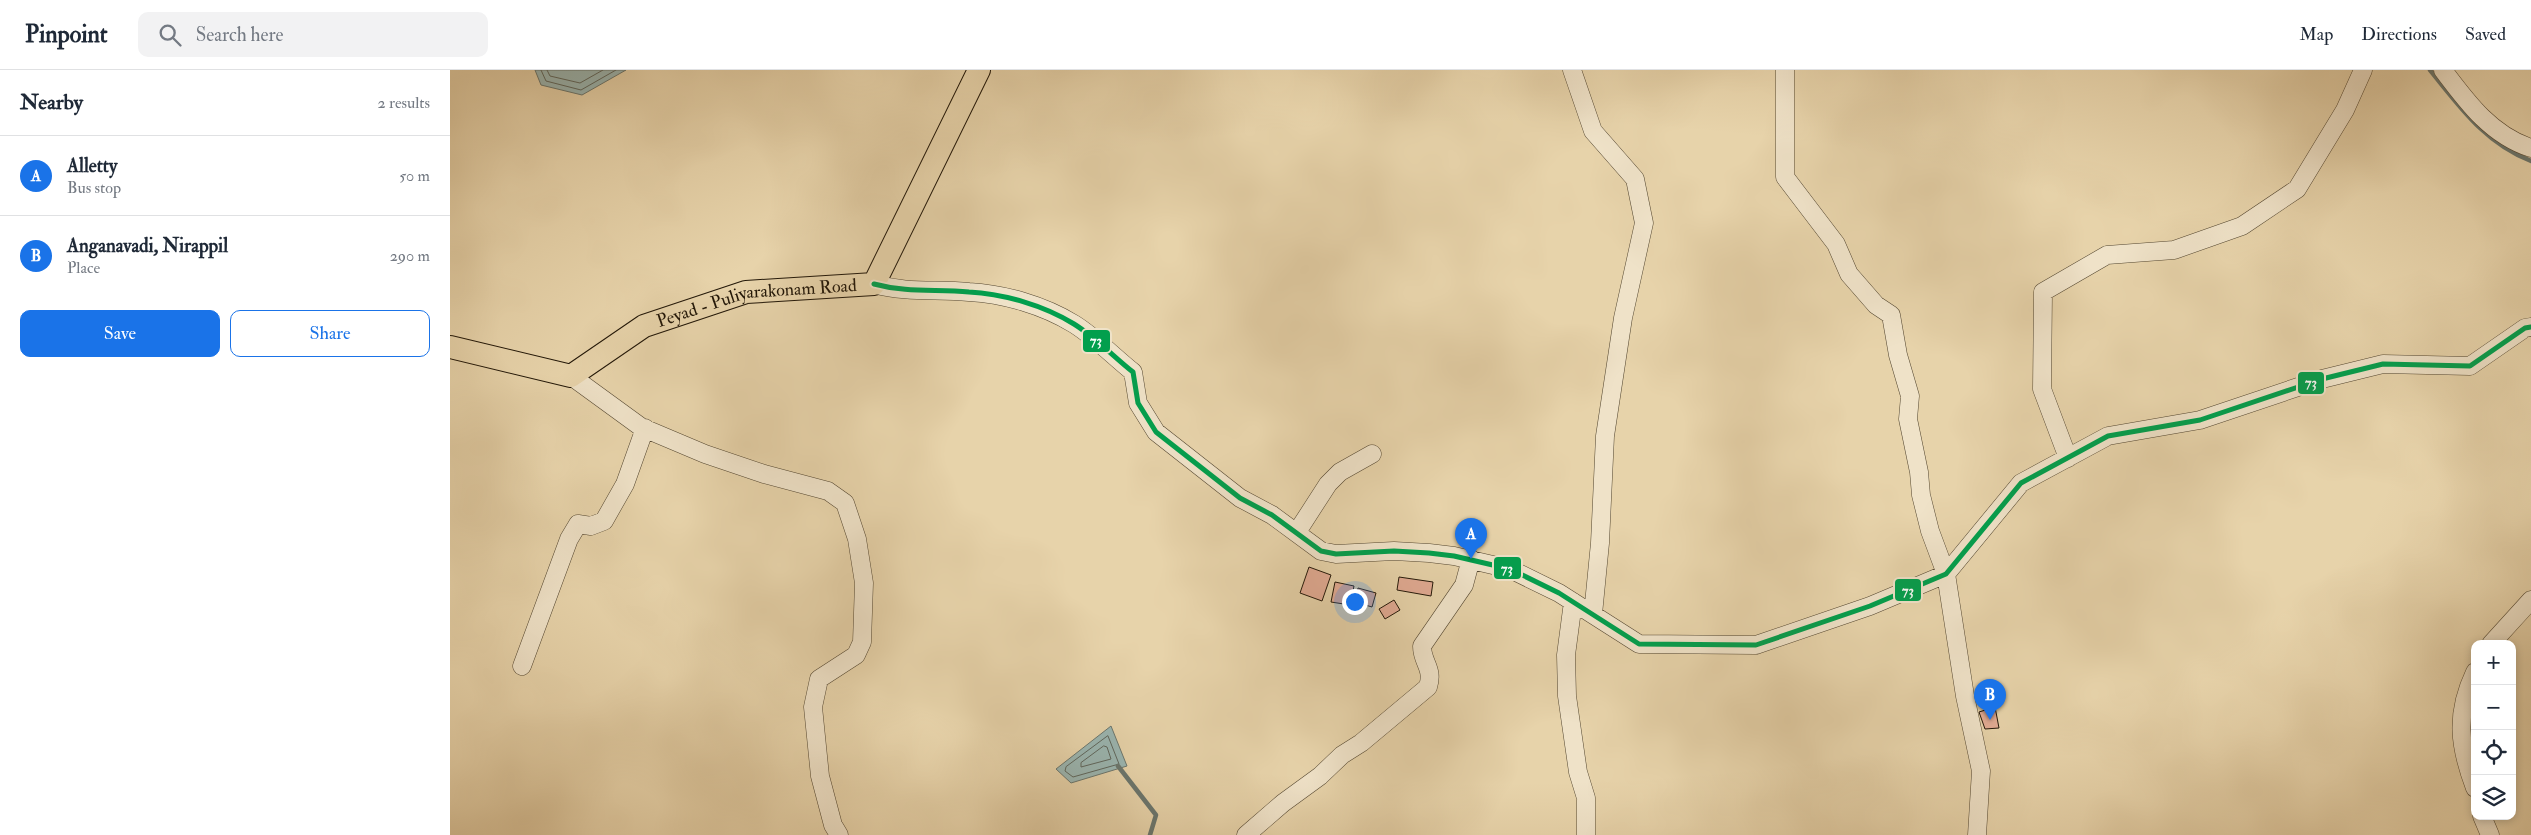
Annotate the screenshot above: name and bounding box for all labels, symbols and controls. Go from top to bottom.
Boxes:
search box [138,12,488,57]
text: Pinpoint [25,19,108,50]
icon: search [156,21,184,49]
text: Search here [196,23,283,47]
text: Map [2300,23,2333,46]
text: Directions [2361,23,2437,46]
text: Saved [2465,23,2506,46]
text: Nearby [20,89,83,116]
text: 2 results [377,93,430,113]
text: Alletty [67,154,117,178]
text: A [31,166,41,186]
text: 50 m [399,166,430,186]
text: Bus stop [67,178,121,198]
text: Anganavadi, Nirappil [67,234,228,258]
text: B [31,246,41,266]
text: 290 m [390,246,430,266]
text: Place [67,258,100,278]
street label: Peyad - Puliyarakonam Road [654,274,858,333]
button: Save [20,310,220,357]
button: Share [230,310,430,357]
line badge: 73 [1082,329,1111,353]
text: 73 [1090,332,1102,349]
line badge: 73 [2297,371,2325,395]
text: 73 [2305,374,2317,391]
pin: A [1455,518,1487,559]
line badge: 73 [1493,556,1522,580]
text: 73 [1501,560,1513,577]
line badge: 73 [1894,578,1922,602]
text: 73 [1902,582,1914,599]
your location [1342,589,1368,615]
map controls [2471,640,2516,820]
button: + [2471,640,2516,685]
pin: B [1974,679,2006,720]
button: − [2471,685,2516,730]
button: locate [2471,730,2516,775]
button: layers [2471,775,2516,820]

